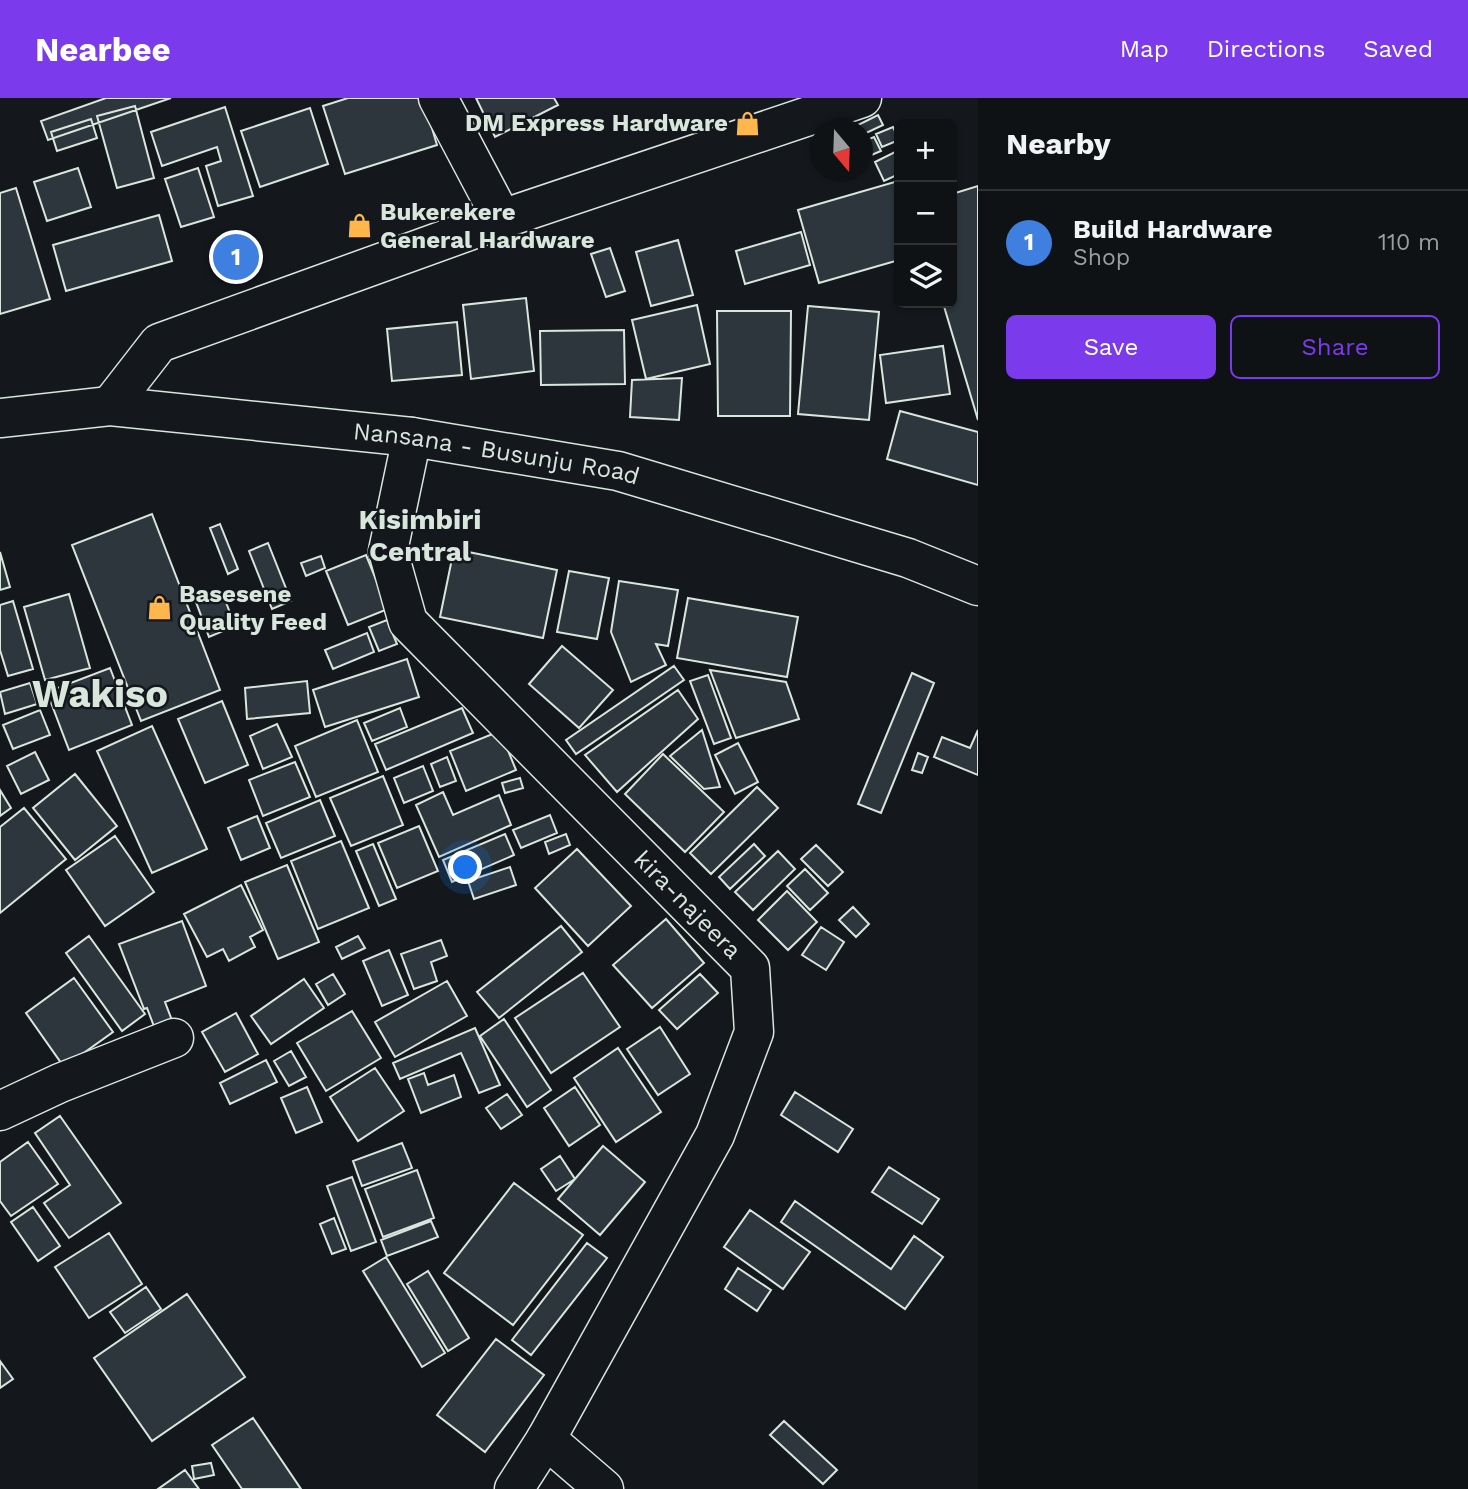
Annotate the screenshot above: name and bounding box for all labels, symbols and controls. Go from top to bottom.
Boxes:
text: Nearbee [35,30,171,69]
text: Map [1120,35,1169,63]
text: Directions [1207,35,1325,63]
text: Saved [1363,35,1433,63]
place label: DM Express Hardware [465,109,728,137]
shop icon: DM Express Hardware [734,109,762,137]
north arrow [810,119,873,182]
map controls [894,119,957,308]
button: + [894,119,957,182]
text: Nearby [1006,126,1111,161]
button: − [894,182,957,245]
place label: Bukerekere General Hardware [380,198,595,254]
shop icon: Bukerekere General Hardware [346,212,374,240]
text: Build Hardware [1073,214,1273,244]
text: 1 [1024,229,1034,256]
text: 110 m [1378,229,1440,256]
pin: 1 [213,231,259,283]
text: Shop [1073,244,1130,271]
button: layers [894,245,957,308]
button: Save [1006,315,1216,379]
button: Share [1230,315,1440,379]
street label: Nansana - Busunju Road [352,417,643,491]
district label: Kisimbiri Central [359,503,481,568]
place label: Basesene Quality Feed [179,580,327,636]
shop icon: Basesene Quality Feed [145,594,173,622]
district label: Wakiso [32,672,168,716]
street label: kira-najeera [628,845,747,965]
your location [448,850,482,884]

